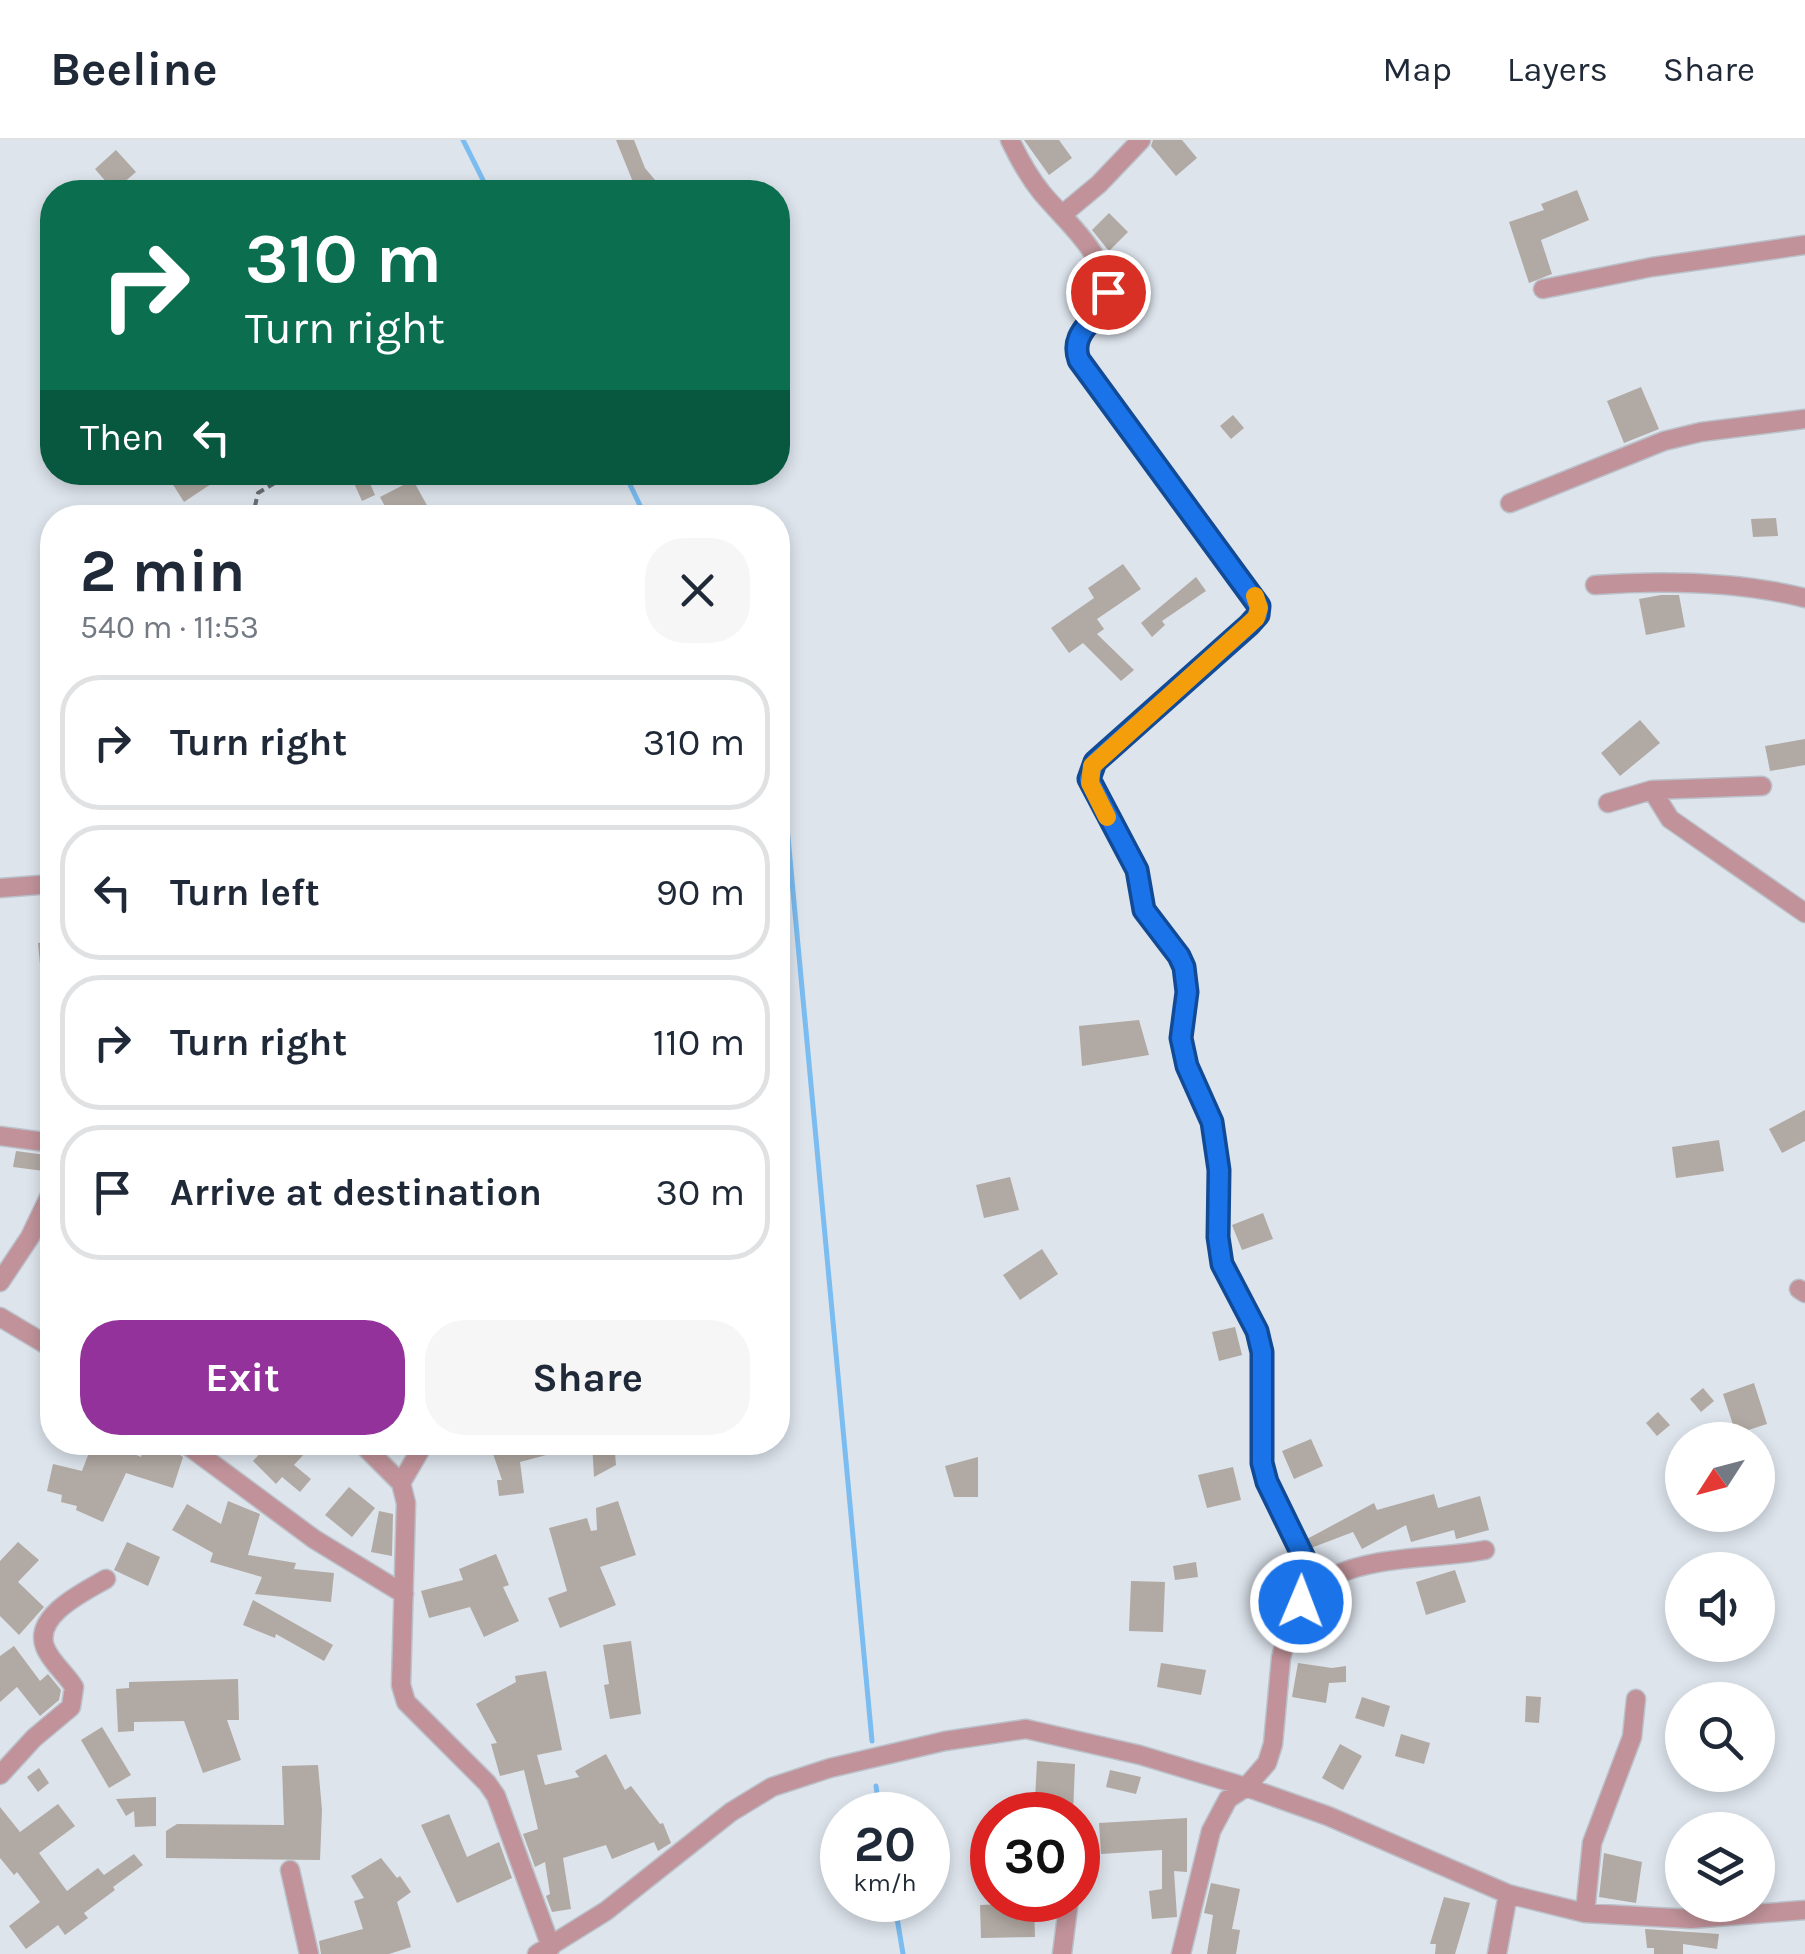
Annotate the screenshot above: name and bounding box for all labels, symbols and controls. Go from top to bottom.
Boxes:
text: Beeline [50,41,218,97]
text: Map [1382,49,1452,90]
text: Layers [1507,49,1608,90]
text: Share [1663,49,1755,90]
text: 310 m [245,218,442,300]
icon: right [80,220,210,350]
pin [1066,250,1151,335]
icon: arrive [1081,265,1136,320]
text: Turn right [245,302,445,354]
icon: left [184,410,239,465]
text: Then [80,415,164,460]
text: 2 min [80,536,245,606]
button: close [645,538,750,643]
text: 540 m · 11:53 [80,609,259,646]
icon: right [85,715,140,770]
text: Turn right [170,720,347,765]
text: 310 m [643,720,745,765]
icon: left [85,865,140,920]
text: Turn left [170,870,320,915]
text: 90 m [656,870,745,915]
icon: right [85,1015,140,1070]
text: Turn right [170,1020,347,1065]
text: 110 m [653,1020,745,1065]
icon: arrive [85,1165,140,1220]
text: Arrive at destination [170,1170,542,1215]
text: 30 m [655,1170,745,1215]
button: Exit [80,1320,405,1435]
button: Share [425,1320,750,1435]
north arrow [1665,1422,1775,1532]
map controls [1665,1422,1775,1922]
position arrow [1249,1550,1353,1654]
button: sound [1665,1552,1775,1662]
button: search [1665,1682,1775,1792]
speed limit sign: 30 [970,1792,1100,1922]
button: layers [1665,1812,1775,1922]
text: 20 [854,1815,916,1874]
text: km/h [853,1868,917,1897]

